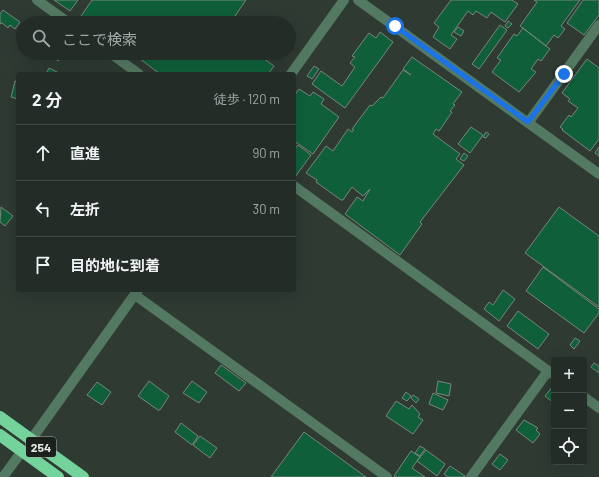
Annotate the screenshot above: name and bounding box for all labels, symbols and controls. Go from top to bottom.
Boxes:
search box [16,16,296,60]
route start [386,17,404,35]
icon: search [30,27,52,49]
text: ここで検索 [62,30,137,48]
route end [555,65,573,83]
text: 2 分 [32,89,62,109]
text: 徒歩 · 120 m [214,91,280,107]
icon: ahead [32,142,54,164]
text: 直進 [70,144,100,162]
text: 90 m [253,145,280,161]
icon: left [32,198,54,220]
text: 左折 [70,200,100,218]
text: 30 m [253,201,280,217]
icon: arrive [32,254,54,276]
text: 目的地に到着 [70,256,160,274]
map controls [551,357,587,465]
button: + [551,357,587,393]
button: − [551,393,587,429]
button: locate [551,429,587,465]
road number: 254 [26,437,56,457]

